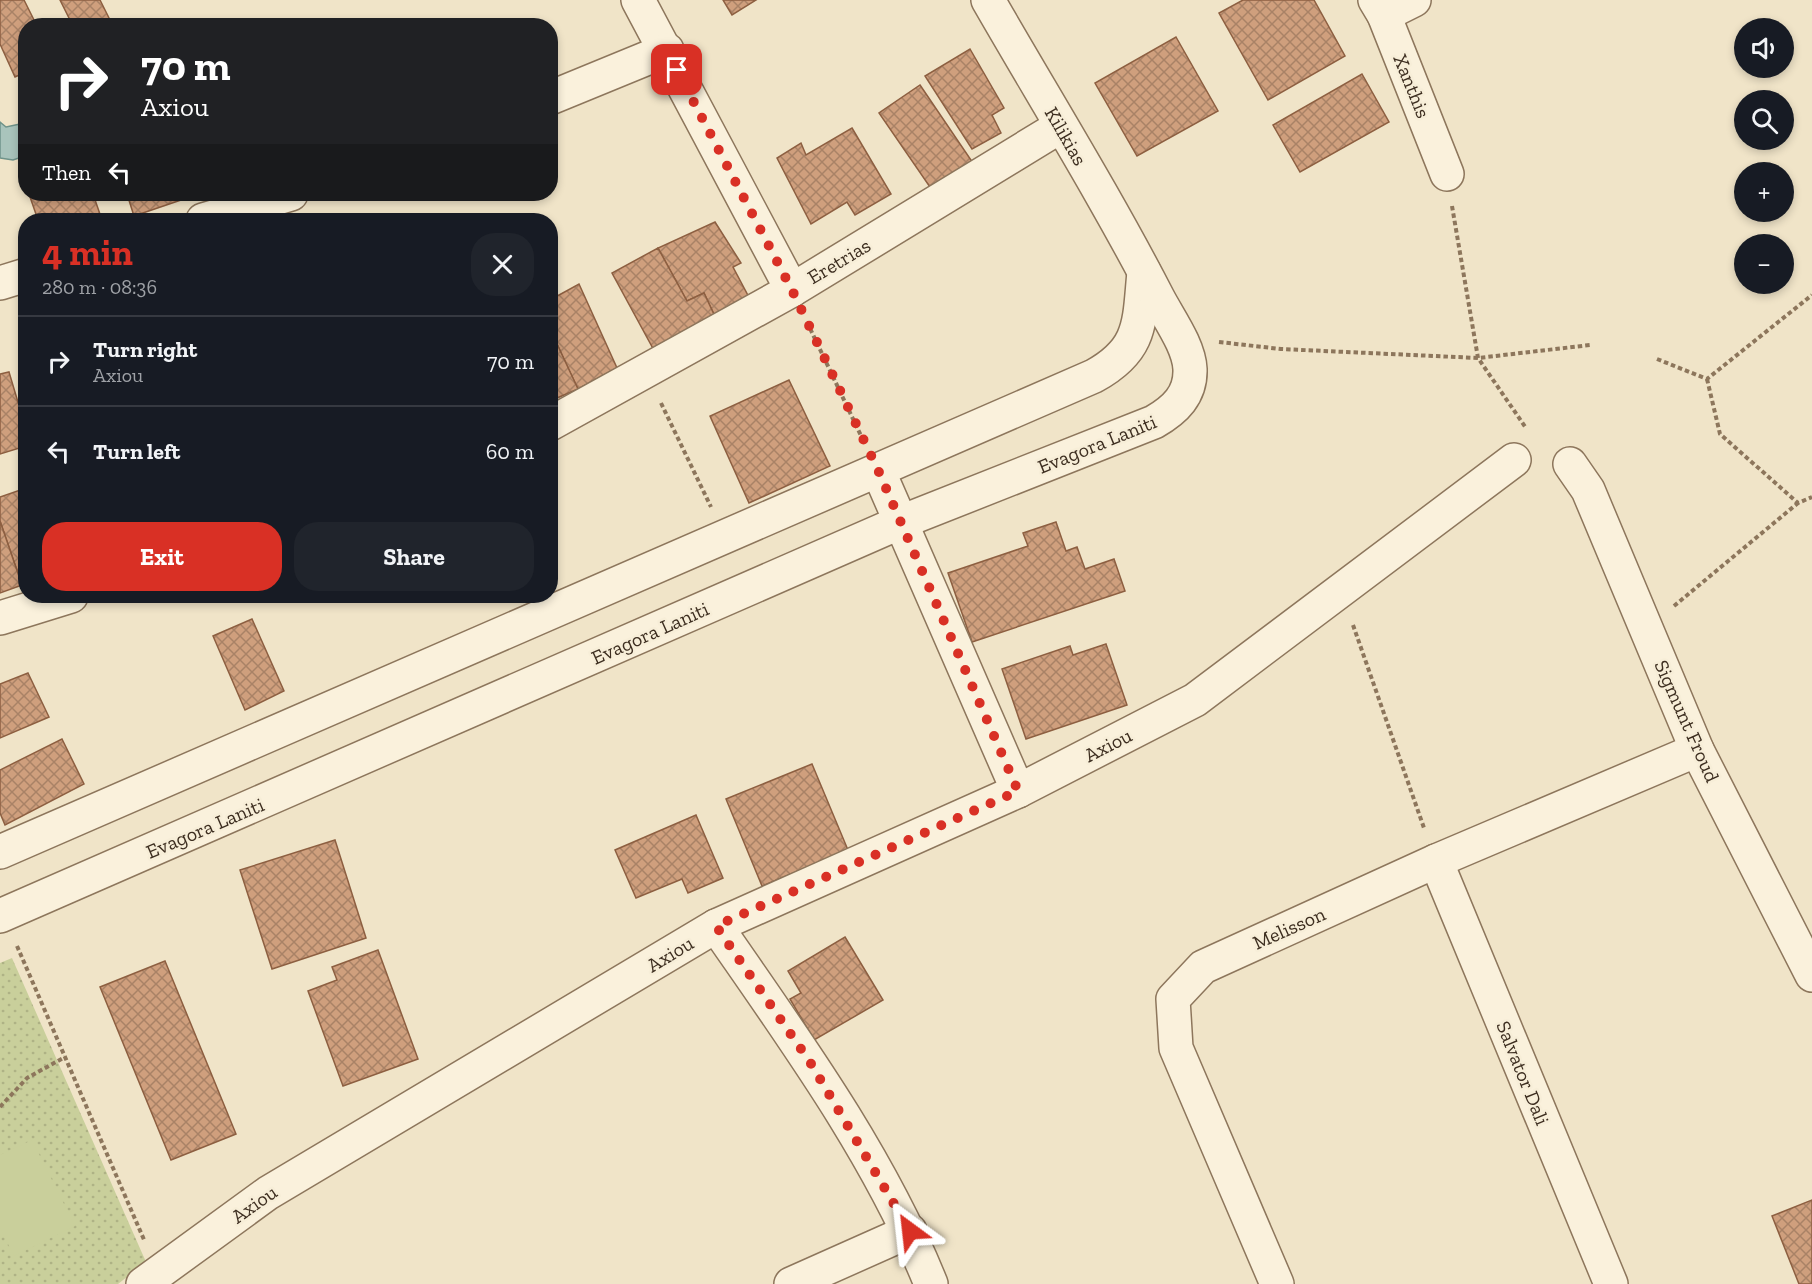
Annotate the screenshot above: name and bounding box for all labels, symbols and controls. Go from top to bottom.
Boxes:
map controls [1734,18,1794,294]
button: sound [1734,18,1794,78]
text: 70 m [141,40,231,91]
icon: right [42,42,120,120]
pin [651,44,702,95]
street label: Xanthis [1388,51,1436,121]
icon: arrive [660,53,693,86]
button: search [1734,90,1794,150]
text: Axiou [141,91,209,123]
street label: Kilikias [1040,102,1092,170]
icon: left [103,156,136,189]
text: Then [42,159,91,186]
button: + [1734,162,1794,222]
text: 4 min [42,231,133,274]
button: close [471,233,534,296]
street label: Eretrias [803,233,875,289]
button: − [1734,234,1794,294]
text: 280 m · 08:36 [42,275,157,299]
text: Turn right [93,336,197,363]
icon: right [42,345,75,378]
text: 70 m [487,348,534,375]
text: Axiou [93,363,143,387]
street label: Evagora Laniti [1034,409,1160,479]
icon: left [42,435,75,468]
text: Turn left [93,438,180,465]
text: 60 m [486,438,534,465]
button: Exit [42,522,282,591]
button: Share [294,522,534,591]
street label: Evagora Laniti [588,596,713,670]
street label: Sigmunt Froud [1649,656,1725,786]
street label: Axiou [1080,723,1136,767]
street label: Evagora Laniti [142,792,268,864]
street label: Melisson [1249,901,1329,955]
street label: Axiou [642,931,698,977]
street label: Salvator Dali [1491,1017,1555,1129]
street label: Axiou [227,1180,281,1228]
position arrow [878,1199,942,1263]

